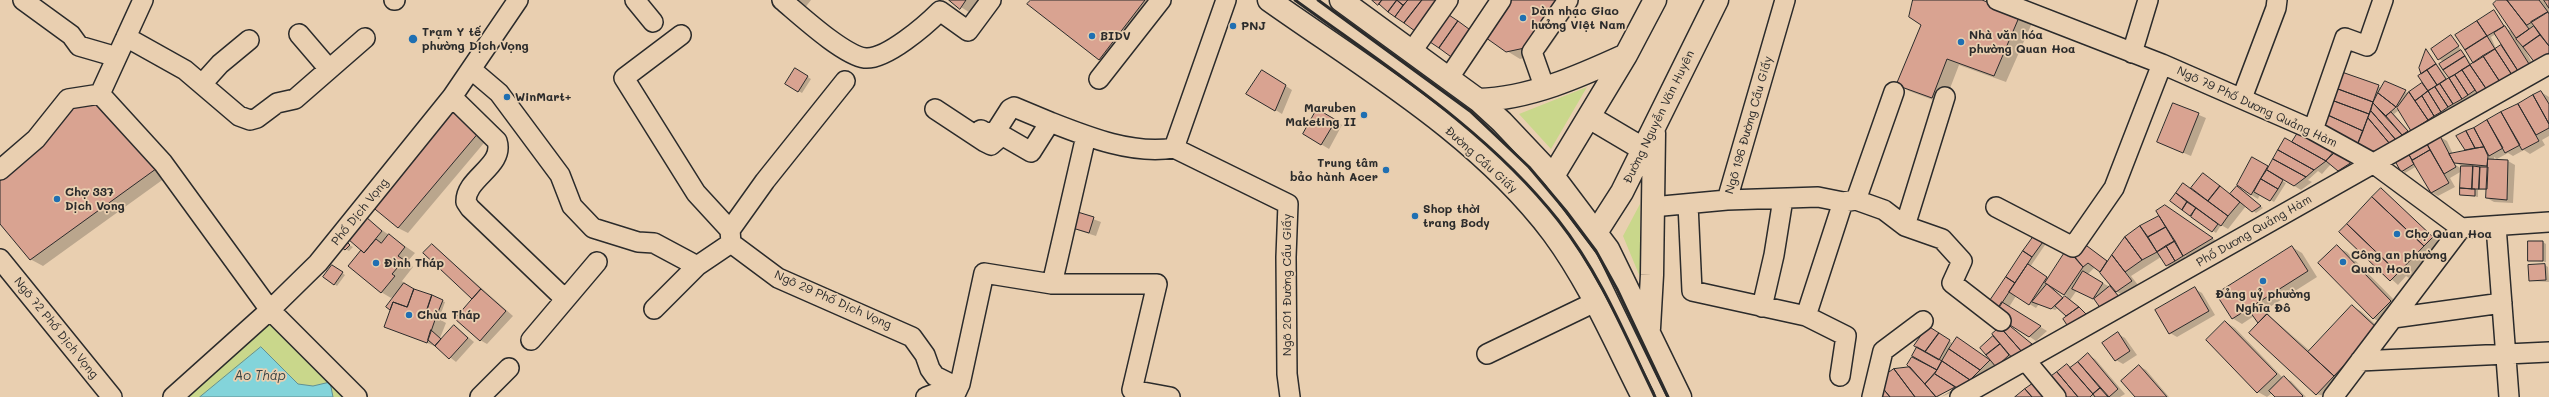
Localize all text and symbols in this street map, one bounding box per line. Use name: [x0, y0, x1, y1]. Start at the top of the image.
place label: Dàn nhạc Giao hưởng Việt Nam: [1531, 4, 1625, 32]
marker: Dàn nhạc Giao hưởng Việt Nam: [1518, 13, 1528, 23]
place label: PNJ: [1241, 19, 1266, 33]
marker: PNJ: [1228, 21, 1238, 31]
place label: Trạm Y tế phường Dịch Vọng: [422, 25, 529, 53]
place label: Nhà văn hóa phường Quan Hoa: [1969, 28, 2075, 56]
place label: BIDV: [1100, 29, 1131, 43]
marker: BIDV: [1087, 31, 1097, 41]
marker: Trạm Y tế phường Dịch Vọng: [407, 33, 419, 45]
marker: Nhà văn hóa phường Quan Hoa: [1956, 37, 1966, 47]
street label: Đường Nguyễn Văn Huyên: [1620, 48, 1698, 186]
street label: Ngõ 196 Đường Cầu Giấy: [1722, 54, 1776, 196]
street label: Ngõ 79 Phố Dương Quảng Hàm: [2175, 63, 2339, 151]
place label: WinMart+: [515, 90, 572, 104]
marker: WinMart+: [502, 92, 512, 102]
place label: Maruben Maketing II: [1285, 101, 1356, 129]
marker: Maruben Maketing II: [1359, 110, 1369, 120]
street label: Đường Cầu Giấy: [1442, 124, 1520, 196]
place label: Trung tâm bảo hành Acer: [1290, 156, 1378, 184]
marker: Trung tâm bảo hành Acer: [1381, 165, 1391, 175]
street label: Phố Dịch Vọng: [328, 175, 392, 249]
place label: Chợ 337 Dịch Vọng: [65, 185, 125, 213]
street label: Phố Dương Quảng Hàm: [2194, 192, 2314, 270]
marker: Chợ 337 Dịch Vọng: [52, 194, 62, 204]
place label: Shop thời trang Body: [1423, 202, 1490, 230]
marker: Shop thời trang Body: [1410, 211, 1420, 221]
street label: Ngõ 201 Đường Cầu Giấy: [1280, 214, 1294, 356]
place label: Chợ Quan Hoa: [2405, 227, 2492, 241]
marker: Chợ Quan Hoa: [2392, 229, 2402, 239]
place label: Công an phường Quan Hoa: [2351, 248, 2447, 276]
place label: Đình Tháp: [384, 256, 444, 270]
marker: Công an phường Quan Hoa: [2338, 257, 2348, 267]
marker: Đình Tháp: [371, 258, 381, 268]
street label: Ngõ 29 Phố Dịch Vọng: [772, 268, 894, 332]
street label: Ngõ 72 Phố Dịch Vọng: [11, 274, 101, 382]
marker: Đảng uỷ phường Nghĩa Đô: [2258, 276, 2268, 286]
place label: Đảng uỷ phường Nghĩa Đô: [2216, 287, 2310, 315]
place label: Chùa Tháp: [417, 308, 480, 322]
marker: Chùa Tháp: [404, 310, 414, 320]
water label: Ao Tháp: [234, 368, 286, 384]

